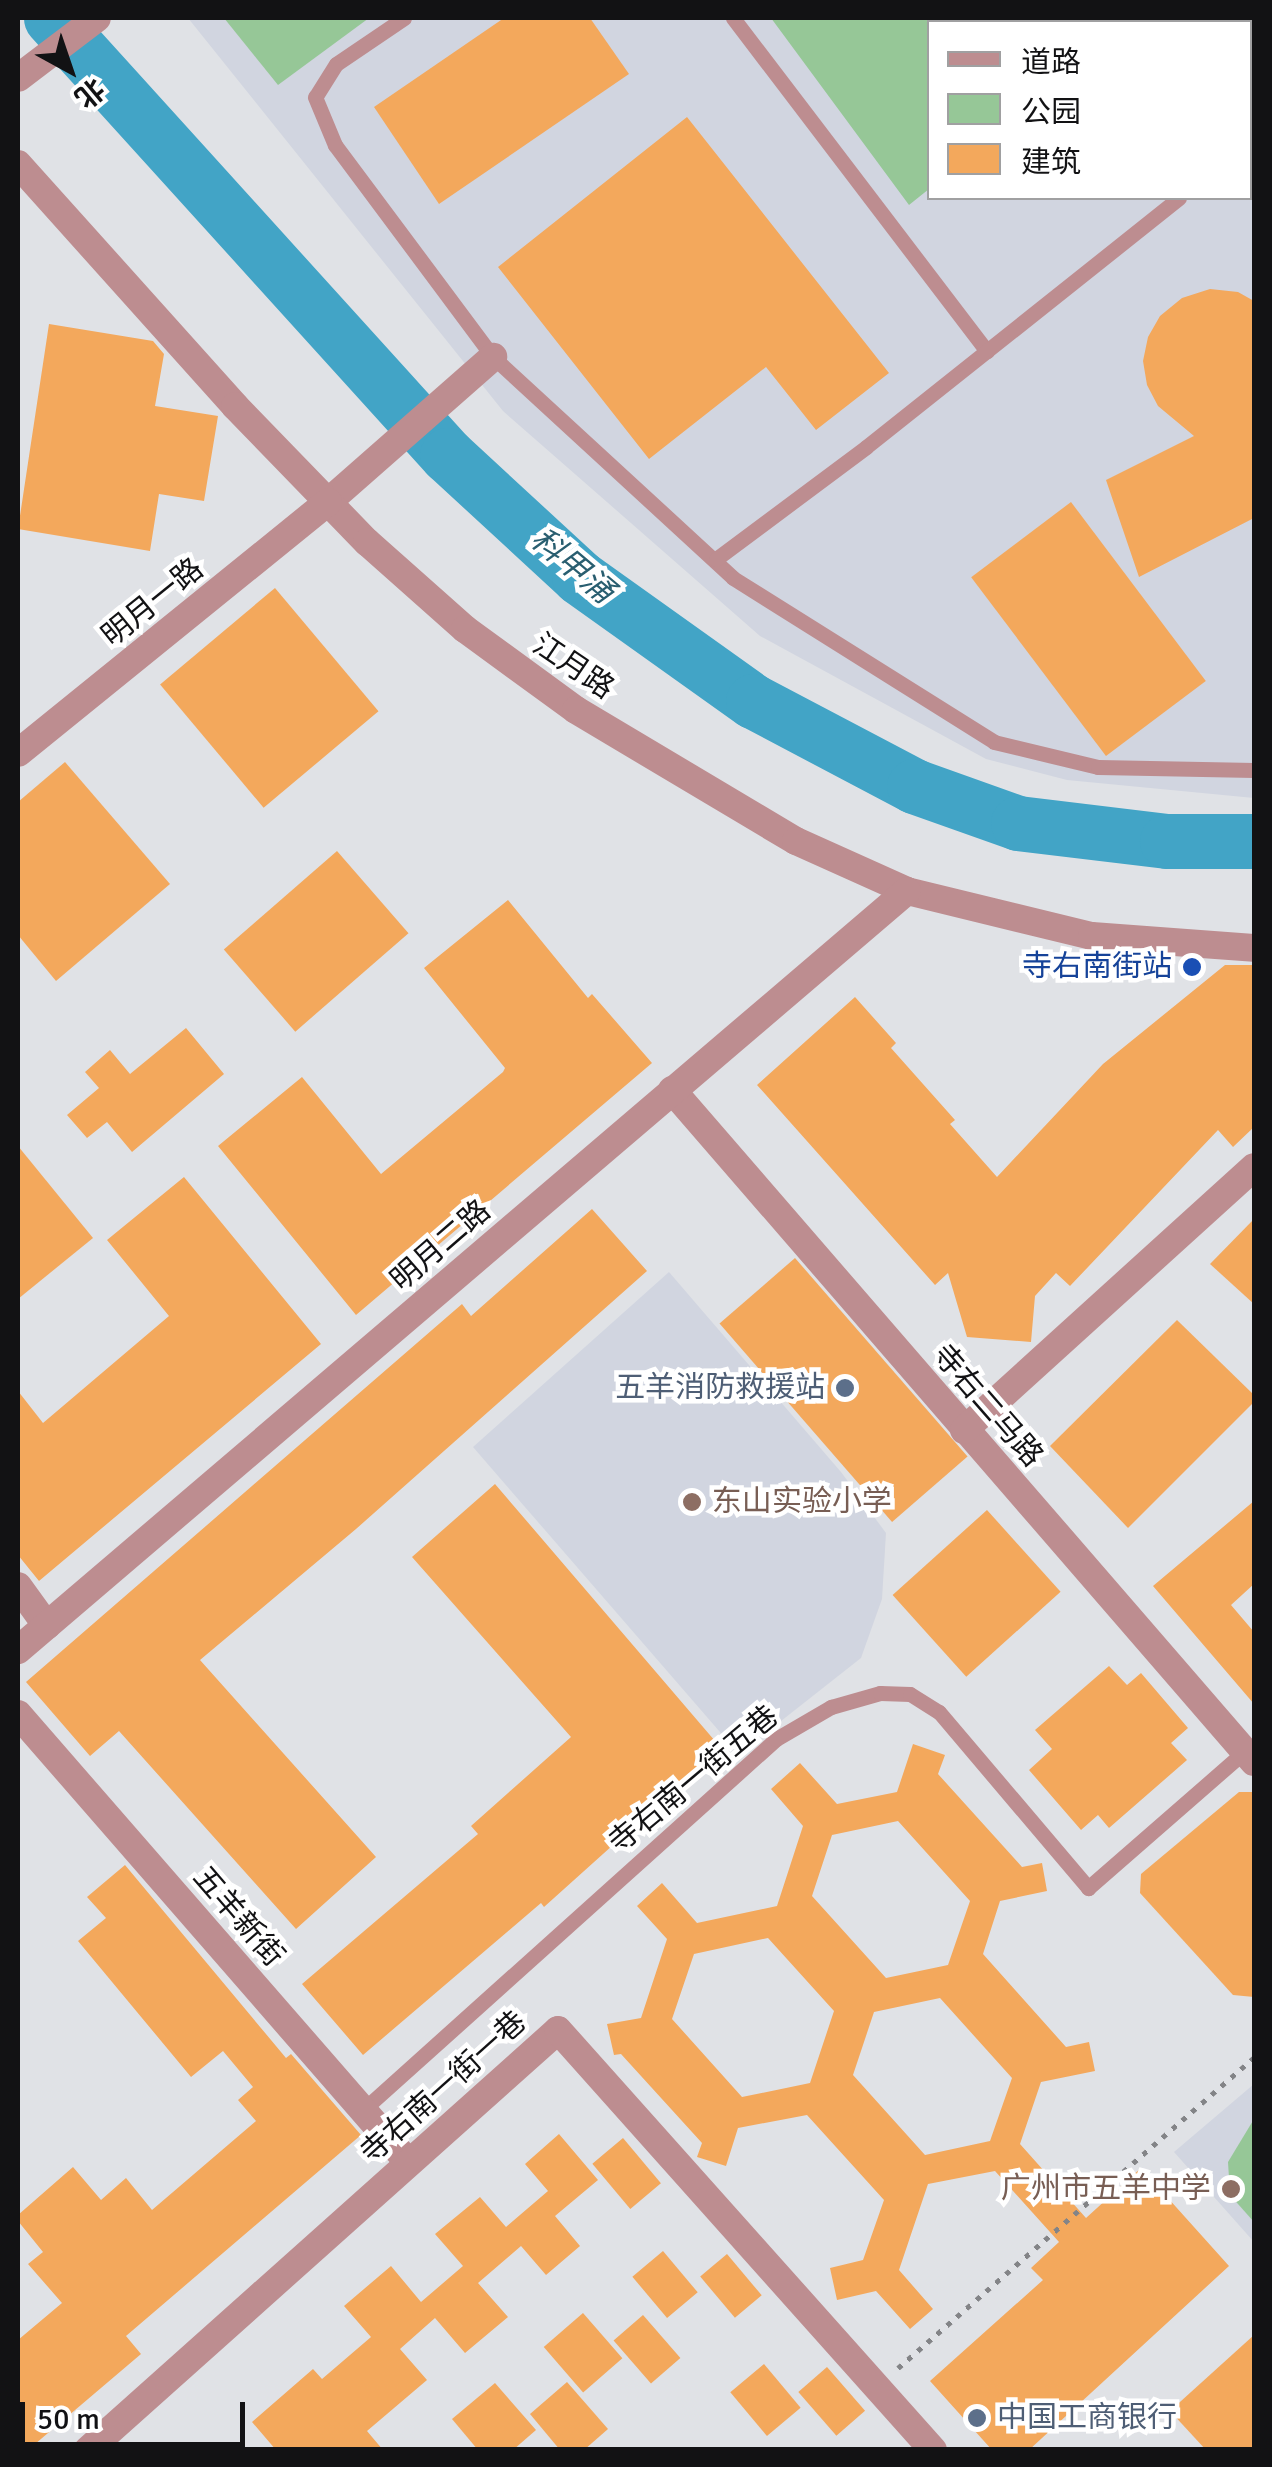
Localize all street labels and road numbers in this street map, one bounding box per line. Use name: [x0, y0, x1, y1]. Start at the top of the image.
street label: 明月一路: [95, 551, 211, 655]
street label: 江月路: [526, 627, 620, 707]
street label: 明月二路: [384, 1193, 498, 1299]
street label: 寺右二马路: [924, 1338, 1050, 1474]
street label: 寺右南一街五巷: [602, 1699, 786, 1861]
street label: 五羊新街: [185, 1860, 291, 1974]
street label: 寺右南一街一巷: [354, 2004, 534, 2172]

